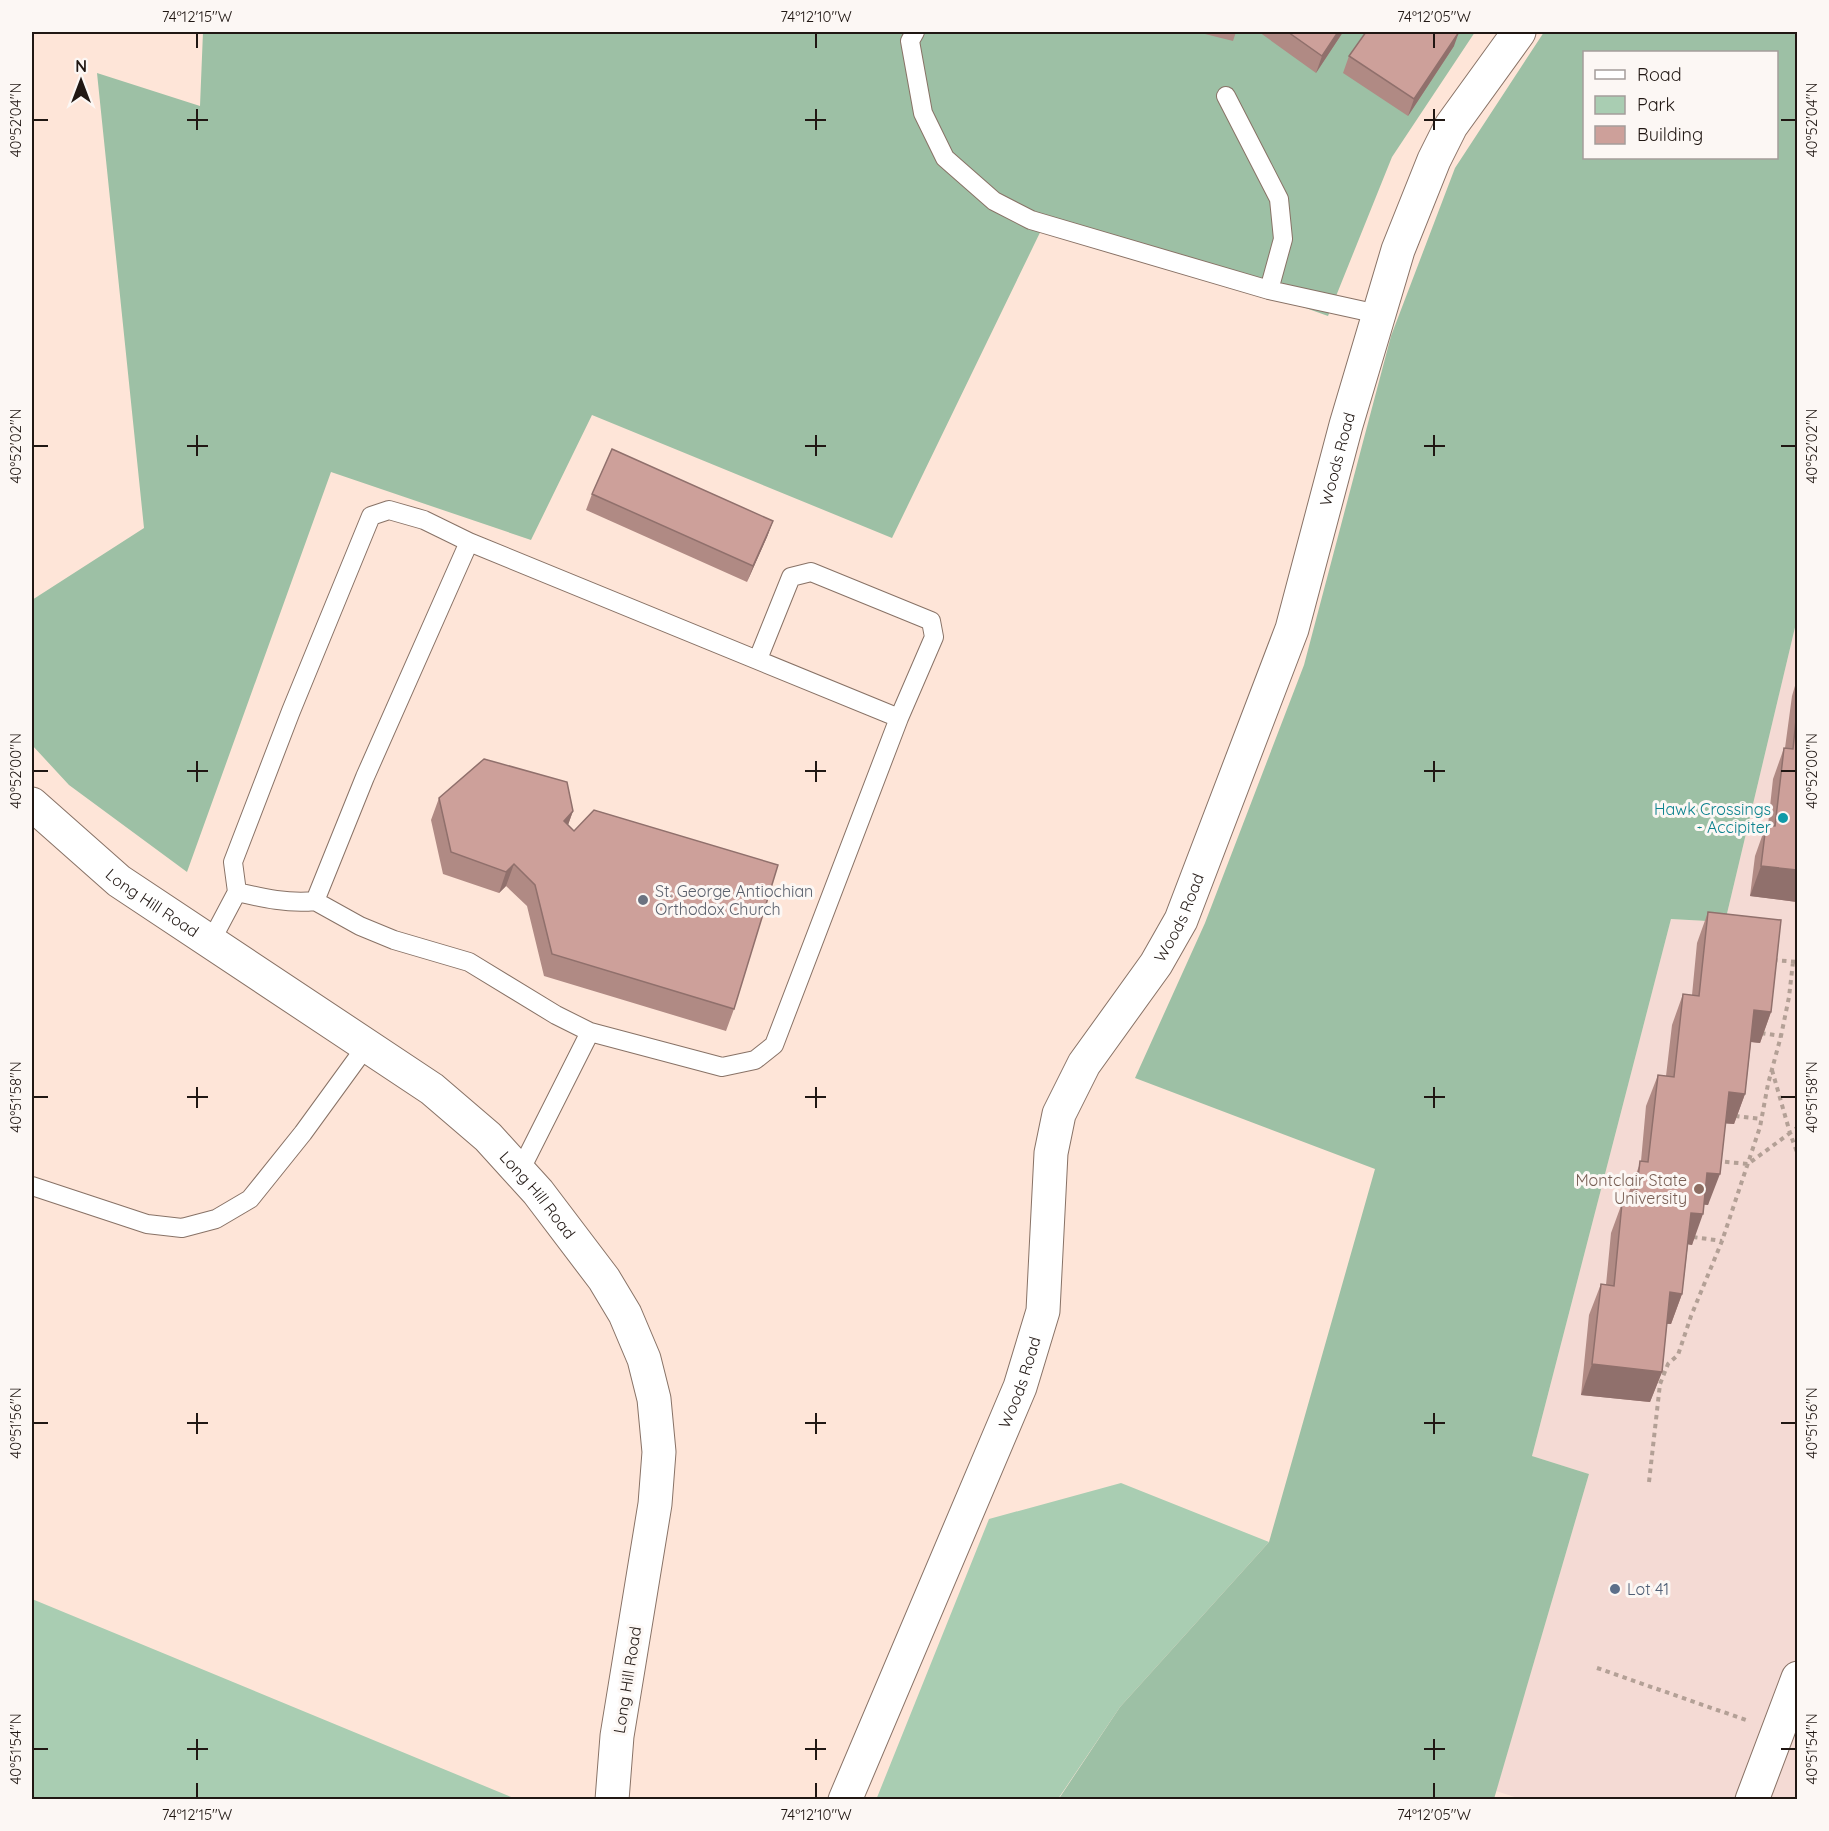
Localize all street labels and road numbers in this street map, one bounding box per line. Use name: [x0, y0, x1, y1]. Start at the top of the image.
street label: Woods Road: [1315, 410, 1359, 508]
street label: Long Hill Road: [102, 864, 203, 941]
street label: Woods Road: [1149, 870, 1208, 965]
street label: Long Hill Road: [495, 1147, 580, 1243]
street label: Woods Road: [994, 1334, 1045, 1431]
street label: Long Hill Road: [609, 1625, 645, 1735]

